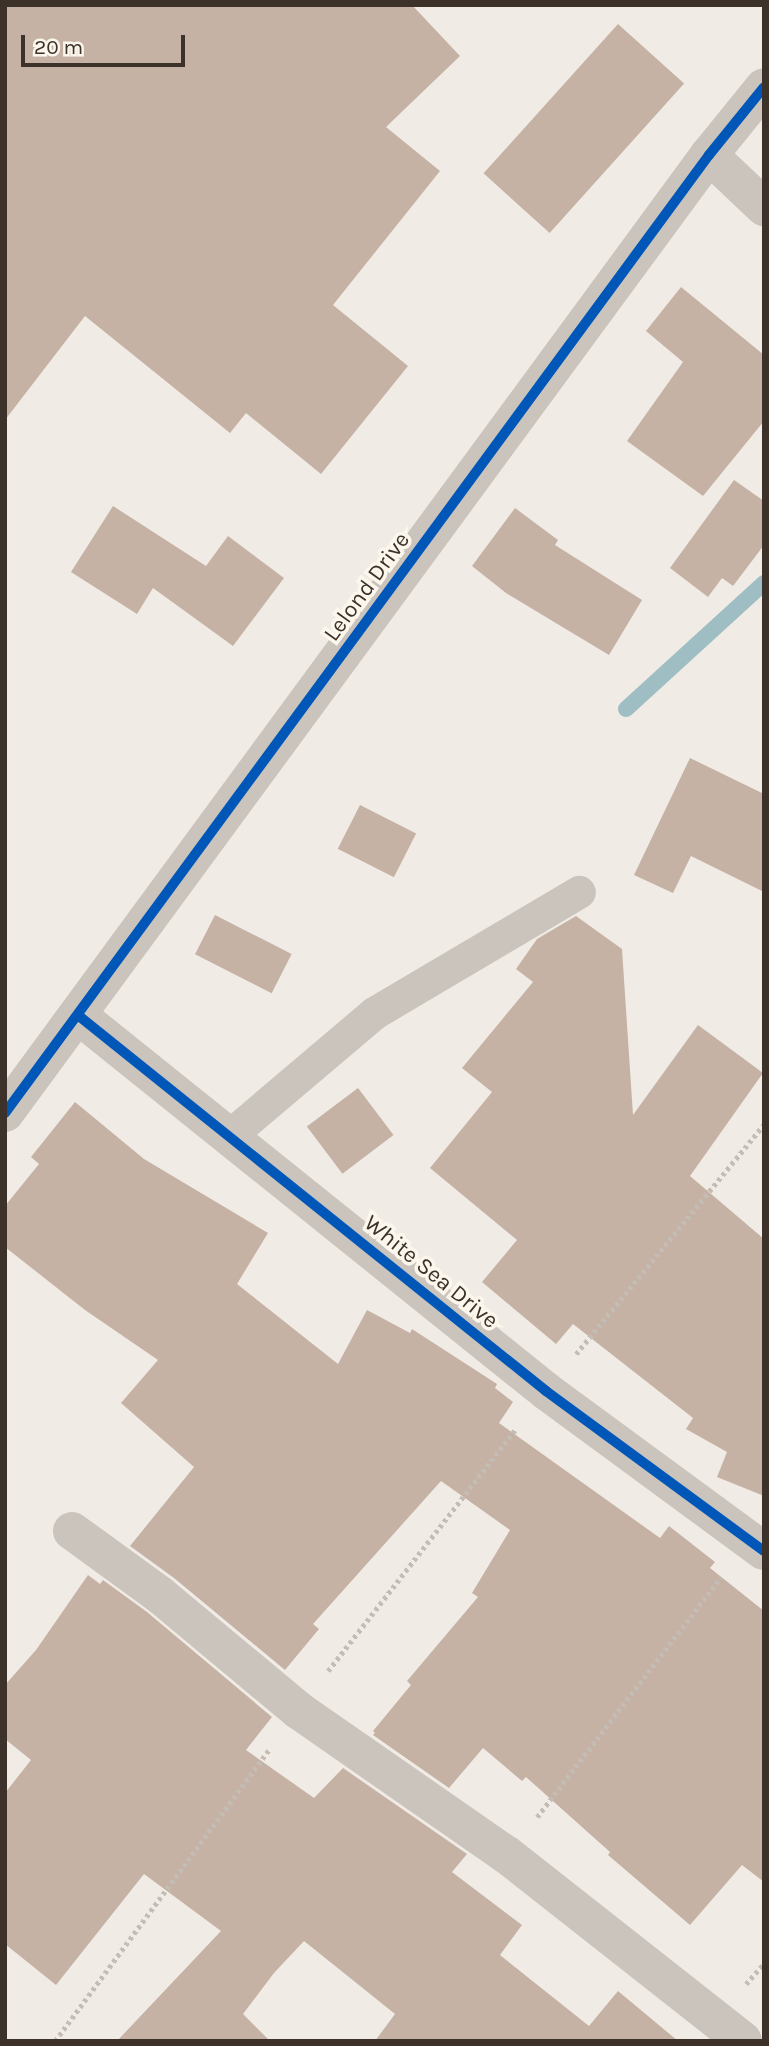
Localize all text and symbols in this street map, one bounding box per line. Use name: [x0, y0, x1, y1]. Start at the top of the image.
scale bar: [24, 21, 189, 65]
text: 20 m: [34, 35, 83, 59]
street label: Lelond Drive: [318, 527, 416, 647]
street label: White Sea Drive: [358, 1209, 504, 1335]

